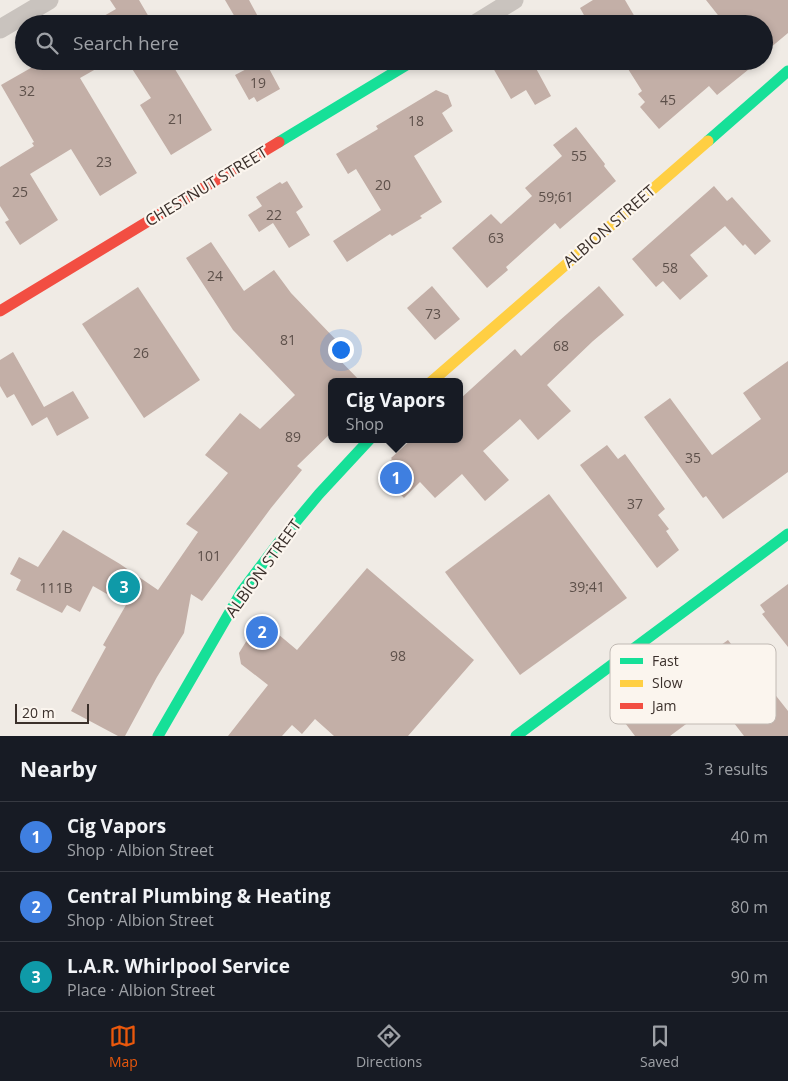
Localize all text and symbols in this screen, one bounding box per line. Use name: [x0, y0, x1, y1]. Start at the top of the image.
search box: [15, 15, 773, 70]
icon: search: [33, 29, 61, 57]
text: Search here: [73, 30, 179, 56]
house number: 19: [250, 73, 266, 92]
house number: 32: [19, 81, 35, 100]
house number: 45: [660, 90, 676, 109]
house number: 21: [168, 109, 184, 128]
house number: 18: [408, 111, 424, 130]
street label: CHESTNUT STREET: [141, 141, 271, 231]
house number: 55: [571, 146, 587, 165]
house number: 23: [96, 152, 112, 171]
house number: 20: [375, 175, 391, 194]
street label: ALBION STREET: [558, 180, 660, 272]
house number: 25: [12, 182, 28, 201]
house number: 59;61: [538, 187, 574, 206]
house number: 22: [266, 205, 282, 224]
house number: 63: [488, 228, 504, 247]
house number: 58: [662, 258, 678, 277]
house number: 24: [207, 266, 223, 285]
house number: 73: [425, 304, 441, 323]
house number: 81: [280, 330, 296, 349]
house number: 68: [553, 336, 569, 355]
your location: [328, 337, 354, 363]
house number: 26: [133, 343, 149, 362]
popup: [328, 378, 463, 443]
text: Cig Vapors: [346, 387, 445, 413]
text: Shop: [346, 413, 384, 435]
house number: 89: [285, 427, 301, 446]
house number: 35: [685, 448, 701, 467]
pin: 1: [380, 459, 412, 497]
house number: 37: [627, 494, 643, 513]
street label: ALBION STREET: [220, 514, 306, 621]
house number: 101: [197, 546, 221, 565]
pin: 3: [108, 568, 140, 606]
house number: 39;41: [569, 577, 605, 596]
house number: 111B: [39, 578, 73, 597]
pin: 2: [246, 613, 278, 651]
legend: [610, 644, 776, 724]
house number: 98: [390, 646, 406, 665]
text: Fast: [652, 651, 679, 670]
text: Slow: [652, 673, 683, 692]
text: Jam: [650, 696, 677, 715]
scale bar: [15, 701, 89, 724]
text: 20 m: [22, 703, 55, 722]
text: Nearby: [20, 755, 97, 783]
text: 3 results: [704, 758, 768, 780]
text: Cig Vapors: [67, 813, 166, 839]
text: 1: [31, 826, 41, 848]
text: 40 m: [731, 826, 768, 848]
text: Shop · Albion Street: [67, 839, 214, 861]
text: Central Plumbing & Heating: [67, 883, 330, 909]
text: 2: [31, 896, 41, 918]
text: 80 m: [731, 896, 768, 918]
text: Shop · Albion Street: [67, 909, 214, 931]
text: L.A.R. Whirlpool Service: [67, 953, 290, 979]
text: 3: [31, 966, 41, 988]
text: 90 m: [731, 966, 768, 988]
text: Place · Albion Street: [67, 979, 215, 1001]
tab: Map: [109, 1022, 138, 1071]
tab: Directions: [356, 1022, 422, 1071]
tab: Saved: [640, 1022, 679, 1071]

